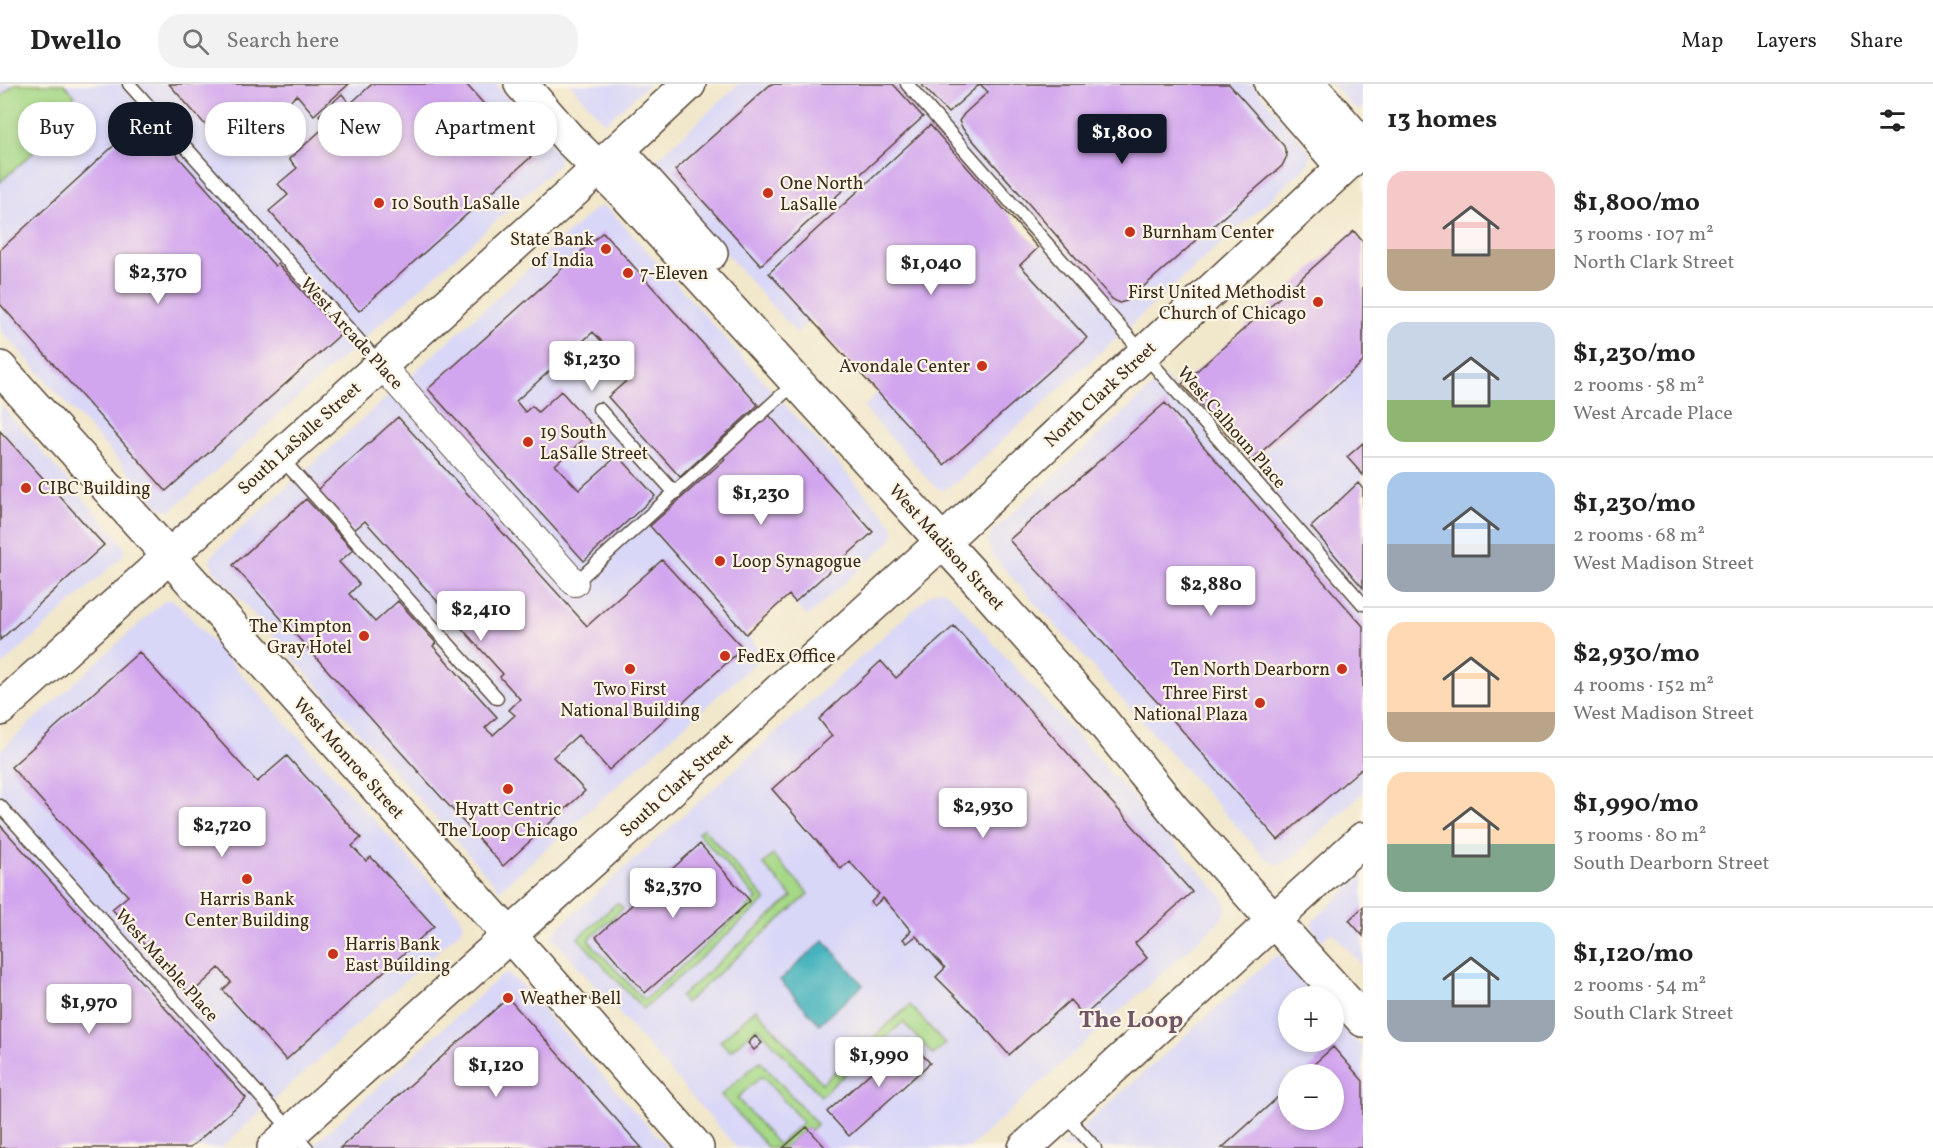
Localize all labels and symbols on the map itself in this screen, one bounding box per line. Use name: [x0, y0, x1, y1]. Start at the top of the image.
pin: $1,800: [1073, 114, 1171, 165]
place label: One North LaSalle: [780, 172, 864, 218]
marker: One North LaSalle: [761, 186, 775, 200]
place label: 10 South LaSalle: [391, 192, 520, 217]
marker: 10 South LaSalle: [372, 196, 386, 210]
place label: Burnham Center: [1142, 221, 1275, 246]
marker: Burnham Center: [1123, 225, 1137, 239]
place label: State Bank of India: [510, 228, 594, 274]
marker: State Bank of India: [599, 242, 613, 256]
pin: $1,040: [882, 245, 980, 296]
pin: $2,370: [109, 254, 207, 305]
place label: 7-Eleven: [640, 262, 708, 287]
marker: 7-Eleven: [621, 266, 635, 280]
street label: West Arcade Place: [294, 272, 408, 396]
place label: First United Methodist Church of Chicago: [1128, 281, 1306, 327]
marker: First United Methodist Church of Chicago: [1311, 295, 1325, 309]
street label: North Clark Street: [1039, 336, 1163, 454]
pin: $1,230: [543, 341, 641, 392]
place label: Avondale Center: [839, 355, 970, 380]
marker: Avondale Center: [975, 359, 989, 373]
street label: West Calhoun Place: [1171, 361, 1291, 495]
street label: South LaSalle Street: [233, 377, 367, 501]
place label: 19 South LaSalle Street: [540, 421, 648, 467]
marker: 19 South LaSalle Street: [521, 435, 535, 449]
pin: $1,230: [712, 475, 810, 526]
place label: CIBC Building: [38, 477, 150, 502]
street label: West Madison Street: [882, 479, 1010, 617]
marker: CIBC Building: [19, 481, 33, 495]
place label: Loop Synagogue: [732, 550, 861, 575]
marker: Loop Synagogue: [713, 554, 727, 568]
pin: $2,880: [1162, 566, 1260, 617]
pin: $2,410: [432, 591, 530, 642]
place label: The Kimpton Gray Hotel: [249, 615, 352, 661]
marker: The Kimpton Gray Hotel: [357, 629, 371, 643]
place label: FedEx Office: [737, 645, 836, 670]
marker: FedEx Office: [718, 649, 732, 663]
place label: Ten North Dearborn: [1171, 658, 1330, 683]
marker: Two First National Building: [623, 662, 637, 676]
marker: Ten North Dearborn: [1335, 662, 1349, 676]
place label: Two First National Building: [560, 678, 700, 724]
place label: Three First National Plaza: [1133, 682, 1248, 728]
street label: West Monroe Street: [286, 693, 409, 825]
marker: Three First National Plaza: [1253, 696, 1267, 710]
street label: South Clark Street: [615, 728, 739, 844]
marker: Hyatt Centric The Loop Chicago: [501, 782, 515, 796]
pin: $2,930: [934, 788, 1032, 839]
place label: Hyatt Centric The Loop Chicago: [438, 798, 578, 844]
pin: $2,720: [173, 807, 271, 858]
pin: $2,370: [624, 868, 722, 919]
marker: Harris Bank Center Building: [240, 872, 254, 886]
place label: Harris Bank Center Building: [185, 888, 309, 934]
street label: West Marble Place: [108, 904, 224, 1028]
place label: Harris Bank East Building: [345, 933, 450, 979]
marker: Harris Bank East Building: [326, 947, 340, 961]
pin: $1,970: [40, 984, 138, 1035]
place label: Weather Bell: [520, 987, 621, 1012]
marker: Weather Bell: [501, 991, 515, 1005]
district label: The Loop: [1079, 1004, 1183, 1038]
pin: $1,990: [830, 1037, 928, 1088]
pin: $1,120: [447, 1047, 545, 1098]

